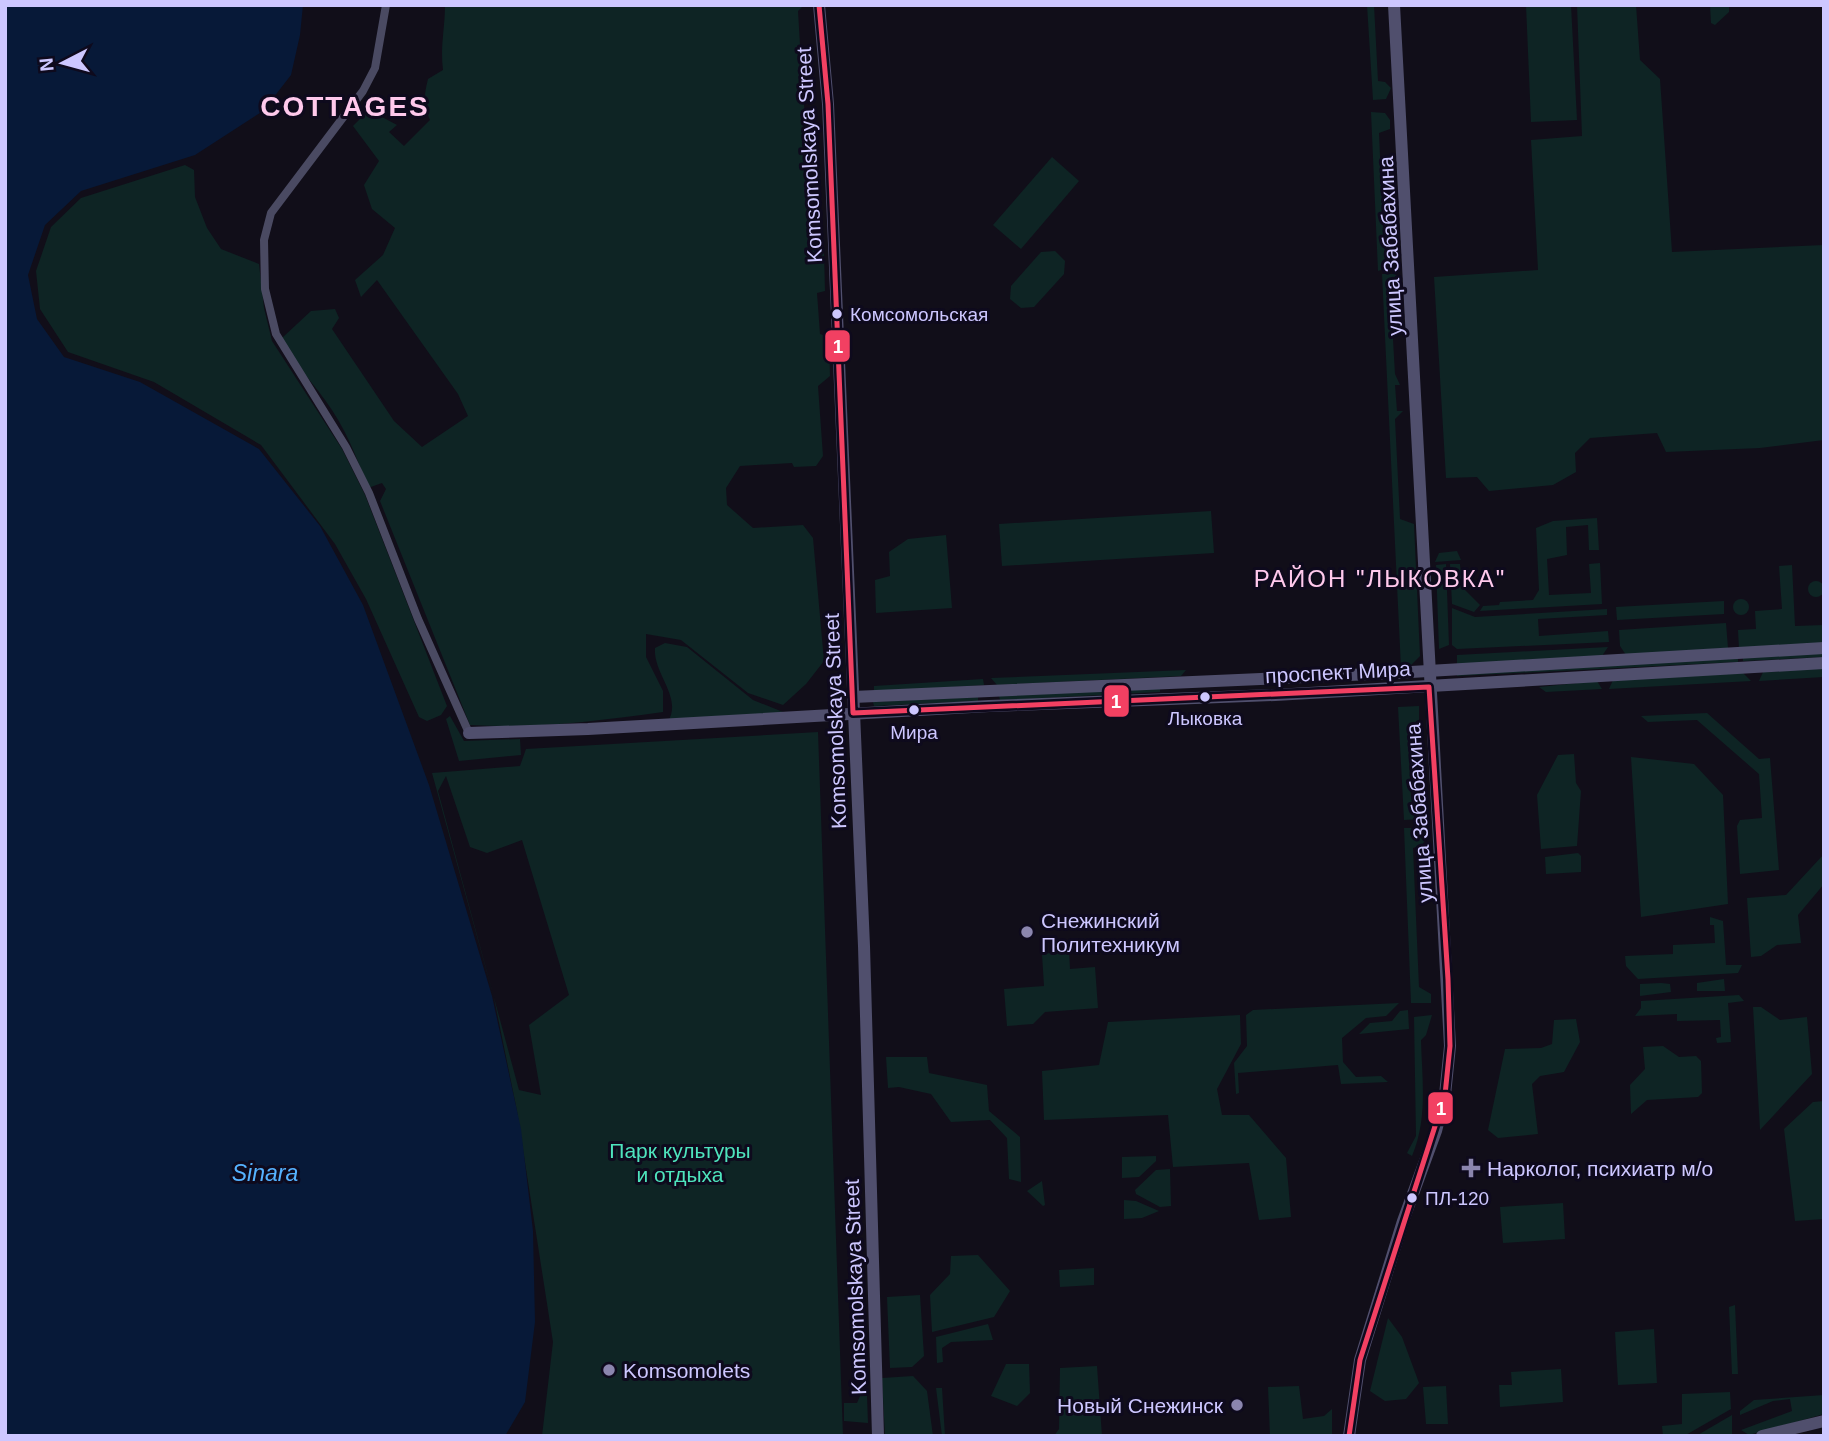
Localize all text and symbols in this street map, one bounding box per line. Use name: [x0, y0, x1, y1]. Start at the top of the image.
north arrow: [28, 28, 98, 98]
street label: Komsomolskaya Street: [792, 46, 826, 263]
text: N: [35, 57, 58, 73]
district label: COTTAGES: [260, 91, 430, 122]
street label: улица Забабахина: [1374, 155, 1406, 336]
place label: Комсомольская: [850, 304, 988, 325]
marker: Комсомольская: [830, 307, 844, 321]
line badge: 1: [824, 329, 851, 363]
text: 1: [833, 336, 844, 357]
district label: РАЙОН "ЛЫКОВКА": [1254, 565, 1506, 592]
street label: Komsomolskaya Street: [820, 613, 850, 829]
street label: проспект Мира: [1265, 657, 1412, 687]
line badge: 1: [1103, 684, 1130, 718]
marker: Лыковка: [1198, 690, 1212, 704]
text: 1: [1111, 691, 1122, 712]
marker: Мира: [907, 703, 921, 717]
place label: Лыковка: [1168, 708, 1243, 729]
place label: Мира: [890, 722, 938, 743]
street label: улица Забабахина: [1401, 722, 1437, 904]
place label: Снежинский Политехникум: [1041, 909, 1180, 956]
marker: Снежинский Политехникум: [1019, 924, 1035, 940]
line badge: 1: [1427, 1091, 1454, 1125]
text: 1: [1436, 1098, 1447, 1119]
park label: Парк культуры и отдыха: [609, 1139, 751, 1186]
place label: Нарколог, психиатр м/о: [1487, 1157, 1713, 1180]
marker: Нарколог, психиатр м/о: [1461, 1158, 1481, 1178]
water label: Sinara: [232, 1160, 298, 1186]
street label: Komsomolskaya Street: [840, 1179, 870, 1395]
place label: ПЛ-120: [1425, 1188, 1489, 1209]
marker: ПЛ-120: [1405, 1191, 1419, 1205]
place label: Komsomolets: [623, 1359, 750, 1382]
marker: Komsomolets: [601, 1362, 617, 1378]
place label: Новый Снежинск: [1057, 1394, 1224, 1417]
marker: Новый Снежинск: [1229, 1397, 1245, 1413]

